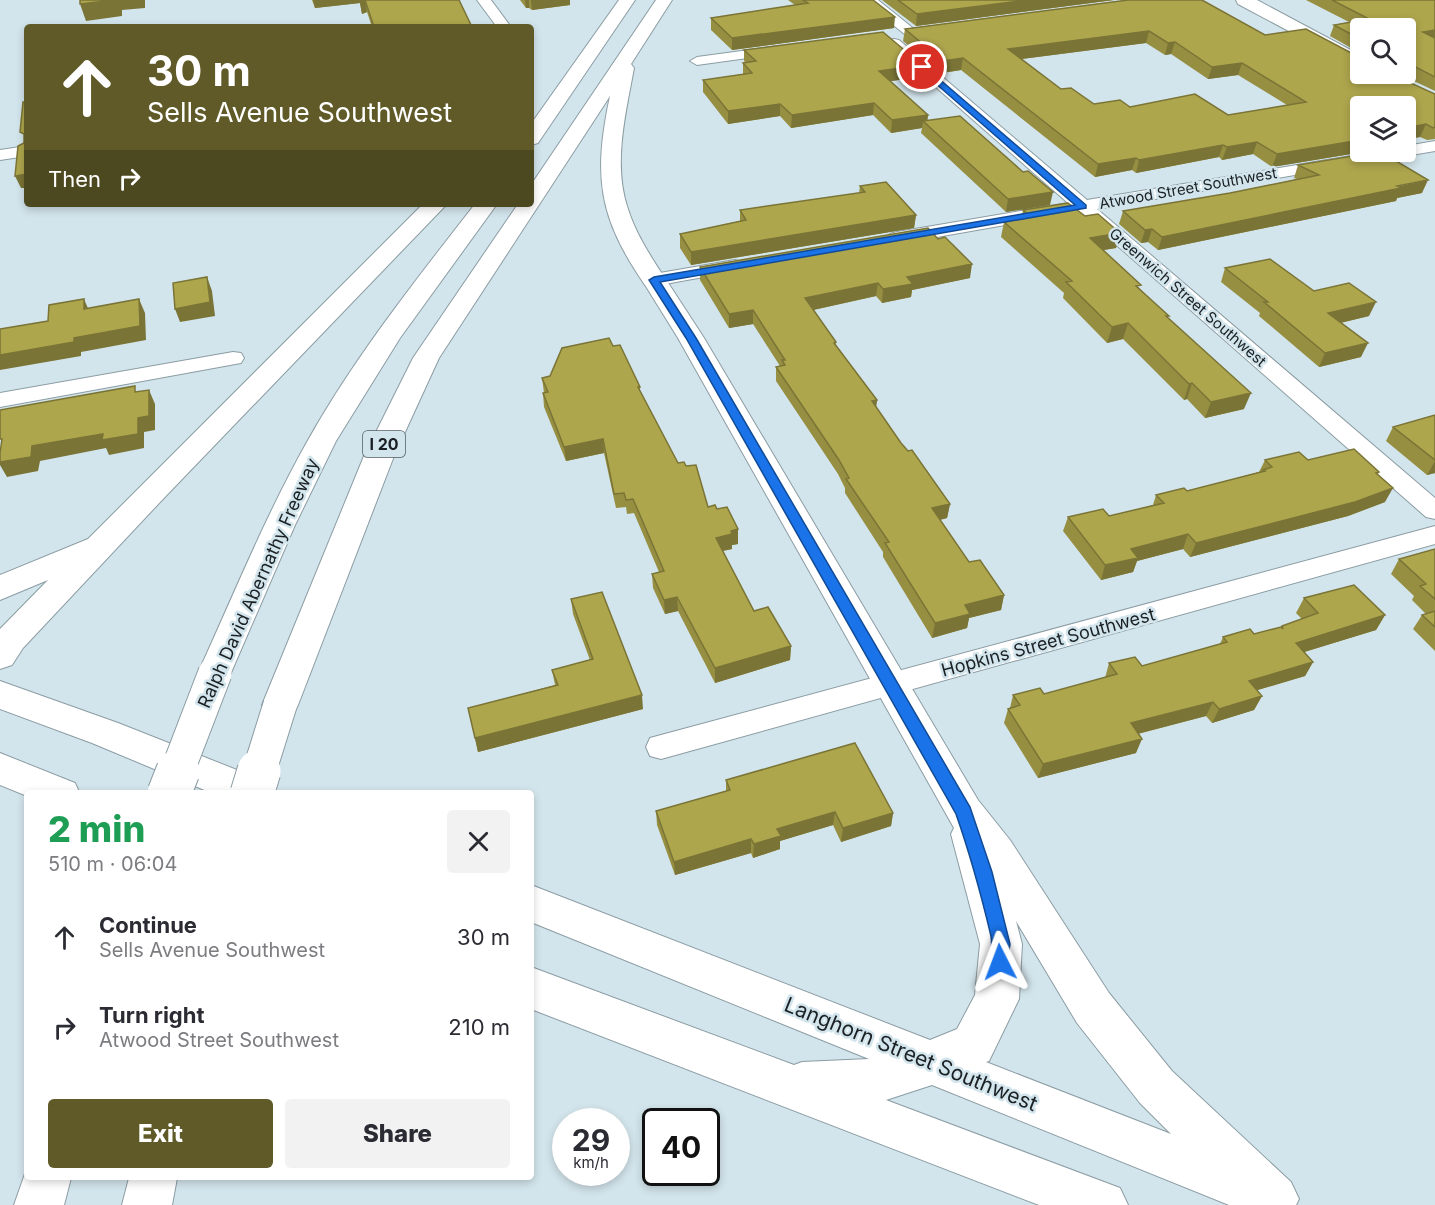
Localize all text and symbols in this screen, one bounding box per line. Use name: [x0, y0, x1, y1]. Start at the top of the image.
map controls: [1350, 18, 1416, 162]
button: search: [1350, 18, 1416, 84]
pin: [896, 41, 947, 92]
text: 30 m: [147, 45, 251, 96]
icon: ahead: [48, 48, 126, 126]
icon: arrive: [905, 50, 938, 83]
text: Sells Avenue Southwest: [147, 96, 452, 129]
button: layers: [1350, 96, 1416, 162]
icon: right: [113, 162, 146, 195]
street label: Atwood Street Southwest: [1098, 163, 1278, 213]
text: Then: [48, 166, 101, 192]
street label: Greenwich Street Southwest: [1106, 224, 1270, 370]
road number: I 20: [363, 431, 405, 457]
street label: Ralph David Abernathy Freeway: [193, 455, 323, 711]
street label: Hopkins Street Southwest: [939, 603, 1157, 681]
text: 2 min: [48, 807, 145, 851]
button: close: [447, 810, 510, 873]
text: 510 m · 06:04: [48, 852, 177, 876]
text: Continue: [99, 912, 197, 938]
icon: ahead: [48, 921, 81, 954]
text: 30 m: [457, 924, 510, 950]
position arrow: [968, 930, 1032, 994]
text: Sells Avenue Southwest: [99, 938, 325, 962]
street label: Langhorn Street Southwest: [781, 992, 1041, 1116]
text: Turn right: [99, 1002, 205, 1028]
icon: right: [48, 1011, 81, 1044]
text: 210 m: [448, 1014, 510, 1040]
text: Atwood Street Southwest: [99, 1028, 339, 1052]
button: Exit: [48, 1099, 273, 1168]
button: Share: [285, 1099, 510, 1168]
speed limit sign: 40: [642, 1108, 720, 1186]
text: 29: [572, 1122, 610, 1158]
text: km/h: [573, 1153, 609, 1172]

